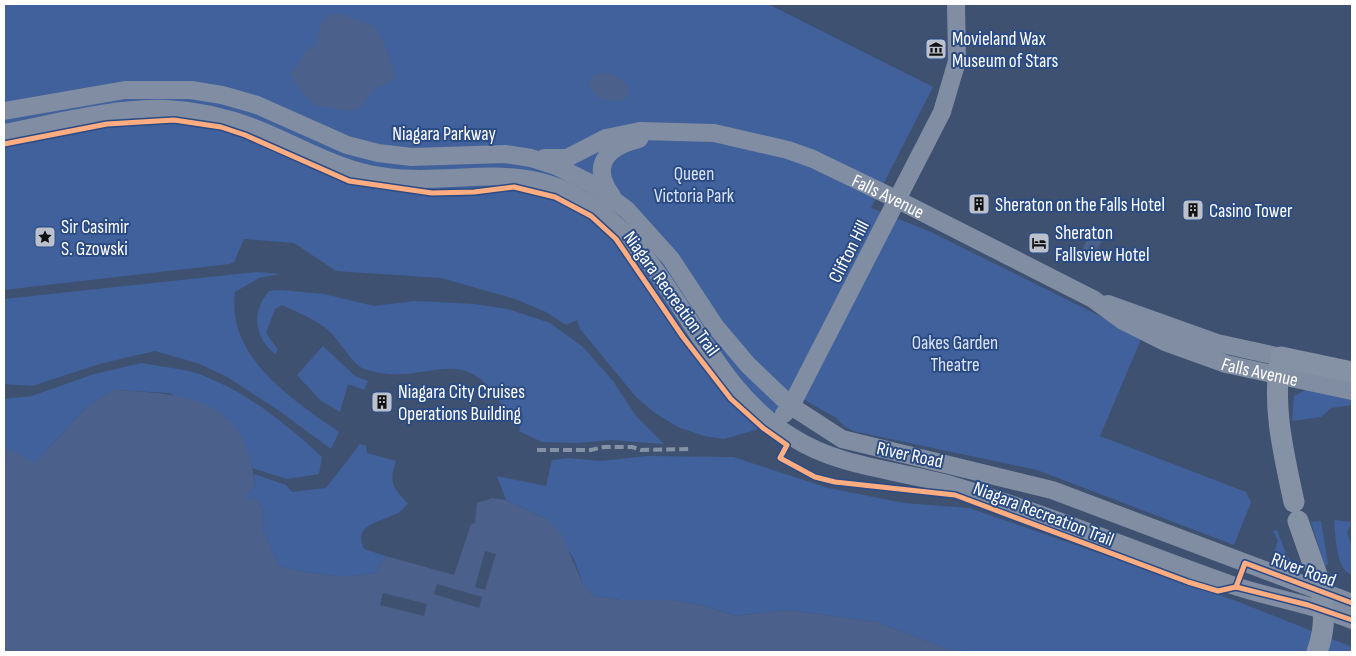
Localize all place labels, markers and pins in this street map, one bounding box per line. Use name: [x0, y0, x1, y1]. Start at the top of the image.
place label: Movieland Wax Museum of Stars: [952, 28, 1059, 73]
museum icon: Movieland Wax Museum of Stars: [924, 37, 948, 61]
building icon: Sheraton on the Falls Hotel: [967, 192, 991, 216]
place label: Sheraton on the Falls Hotel: [995, 194, 1165, 217]
building icon: Casino Tower: [1181, 198, 1205, 222]
place label: Casino Tower: [1209, 200, 1293, 223]
place label: Sir Casimir S. Gzowski: [61, 216, 129, 261]
place label: Sheraton Fallsview Hotel: [1055, 222, 1150, 267]
place icon: Sir Casimir S. Gzowski: [33, 225, 57, 249]
hotel icon: Sheraton Fallsview Hotel: [1027, 231, 1051, 255]
place label: Niagara City Cruises Operations Building: [398, 381, 525, 426]
building icon: Niagara City Cruises Operations Building: [370, 390, 394, 414]

